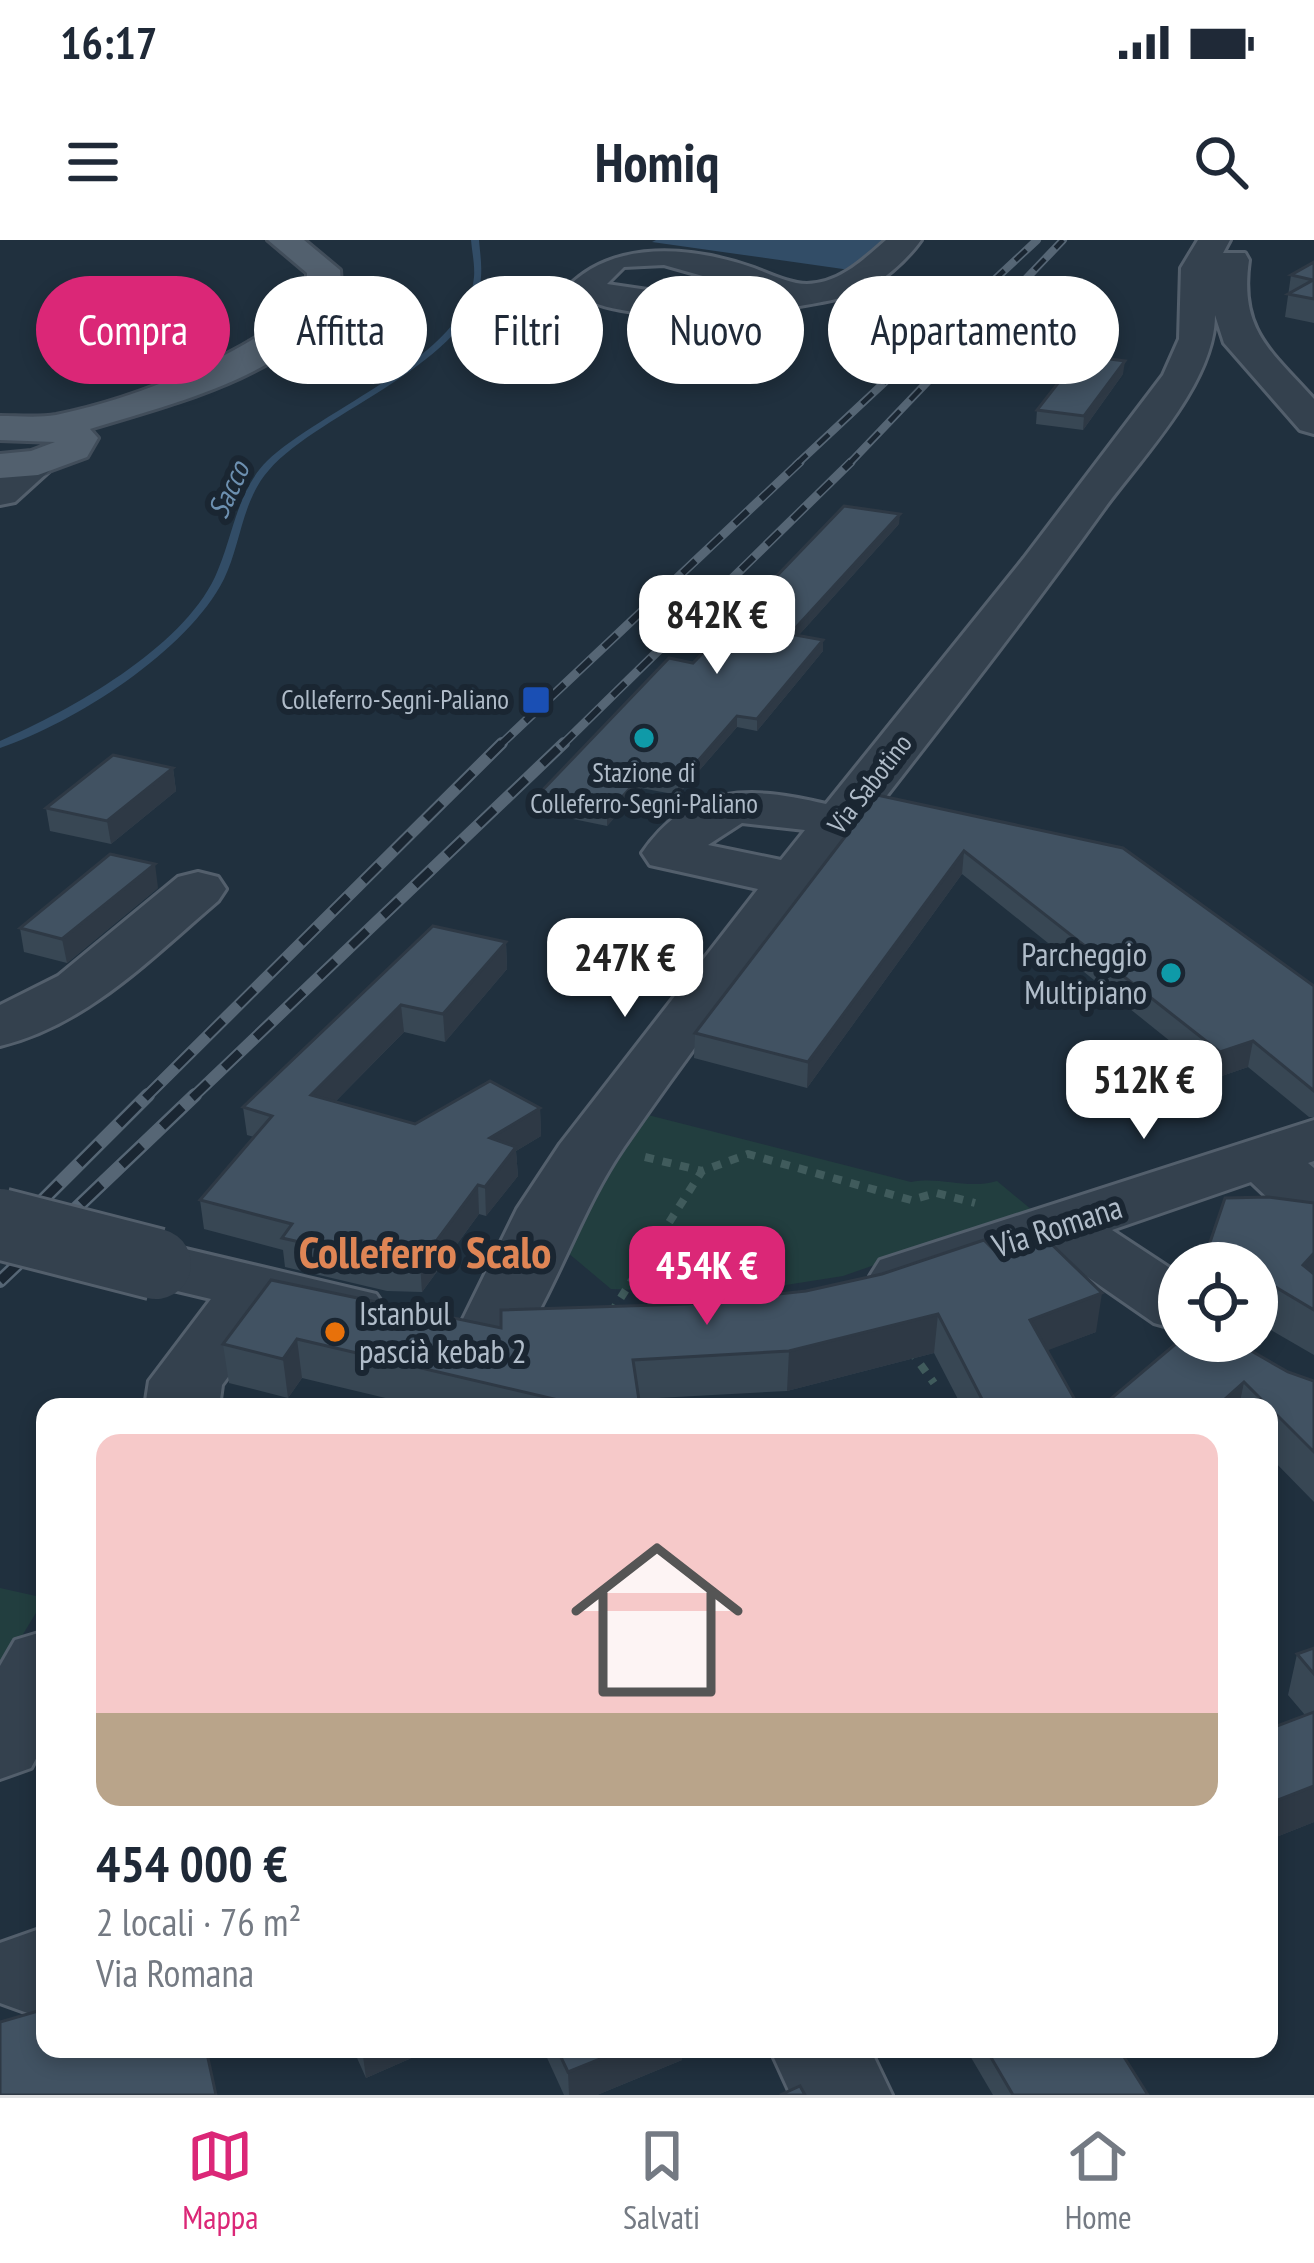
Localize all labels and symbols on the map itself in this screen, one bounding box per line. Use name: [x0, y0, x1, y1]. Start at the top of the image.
water label: Sacco: [198, 453, 258, 524]
pin: 842K €: [619, 575, 815, 677]
place label: Colleferro-Segni-Paliano: [281, 682, 509, 716]
marker: Colleferro-Segni-Paliano: [520, 684, 552, 716]
marker: Stazione di Colleferro-Segni-Paliano: [631, 725, 657, 751]
street label: Via Sabotino: [819, 727, 919, 841]
place label: Stazione di Colleferro-Segni-Paliano: [530, 755, 758, 820]
pin: 247K €: [527, 918, 723, 1020]
place label: Parcheggio Multipiano: [1021, 932, 1147, 1013]
marker: Parcheggio Multipiano: [1158, 960, 1184, 986]
pin: 512K €: [1046, 1040, 1242, 1142]
street label: Via Romana: [986, 1184, 1127, 1267]
district label: Colleferro Scalo: [299, 1222, 551, 1280]
pin: 454K €: [609, 1226, 805, 1328]
place label: Istanbul pascià kebab 2: [359, 1291, 527, 1372]
marker: Istanbul pascià kebab 2: [322, 1319, 348, 1345]

